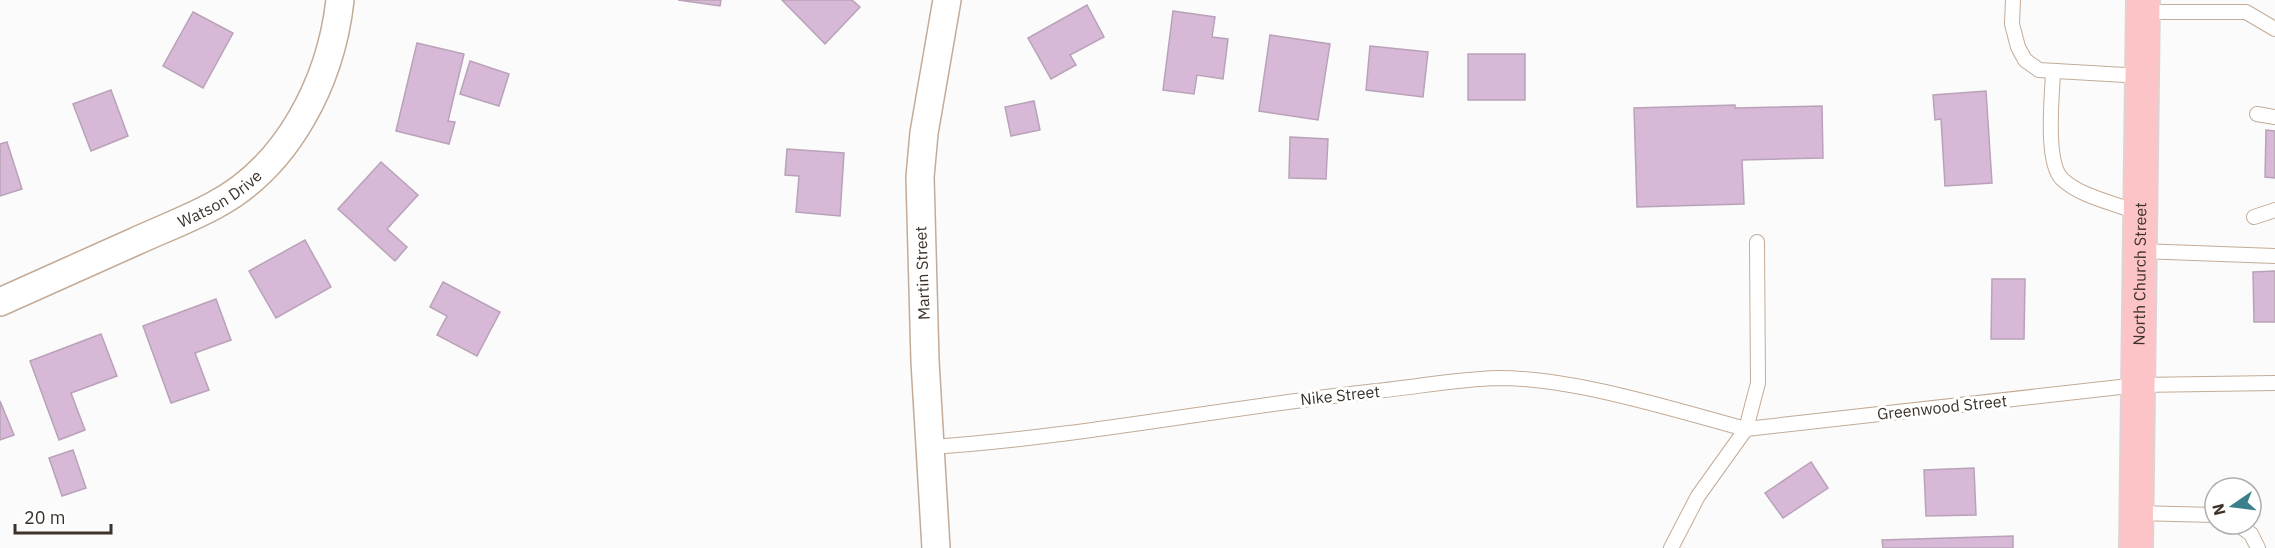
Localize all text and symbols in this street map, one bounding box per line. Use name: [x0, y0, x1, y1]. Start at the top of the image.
street label: Watson Drive: [174, 165, 266, 232]
street label: North Church Street: [2129, 202, 2150, 346]
street label: Martin Street: [910, 226, 934, 320]
street label: Nike Street: [1299, 381, 1381, 409]
street label: Greenwood Street: [1876, 390, 2008, 424]
north arrow: [2203, 476, 2263, 536]
scale bar: [15, 497, 111, 535]
text: N: [2207, 502, 2230, 518]
text: 20 m: [24, 506, 66, 529]

